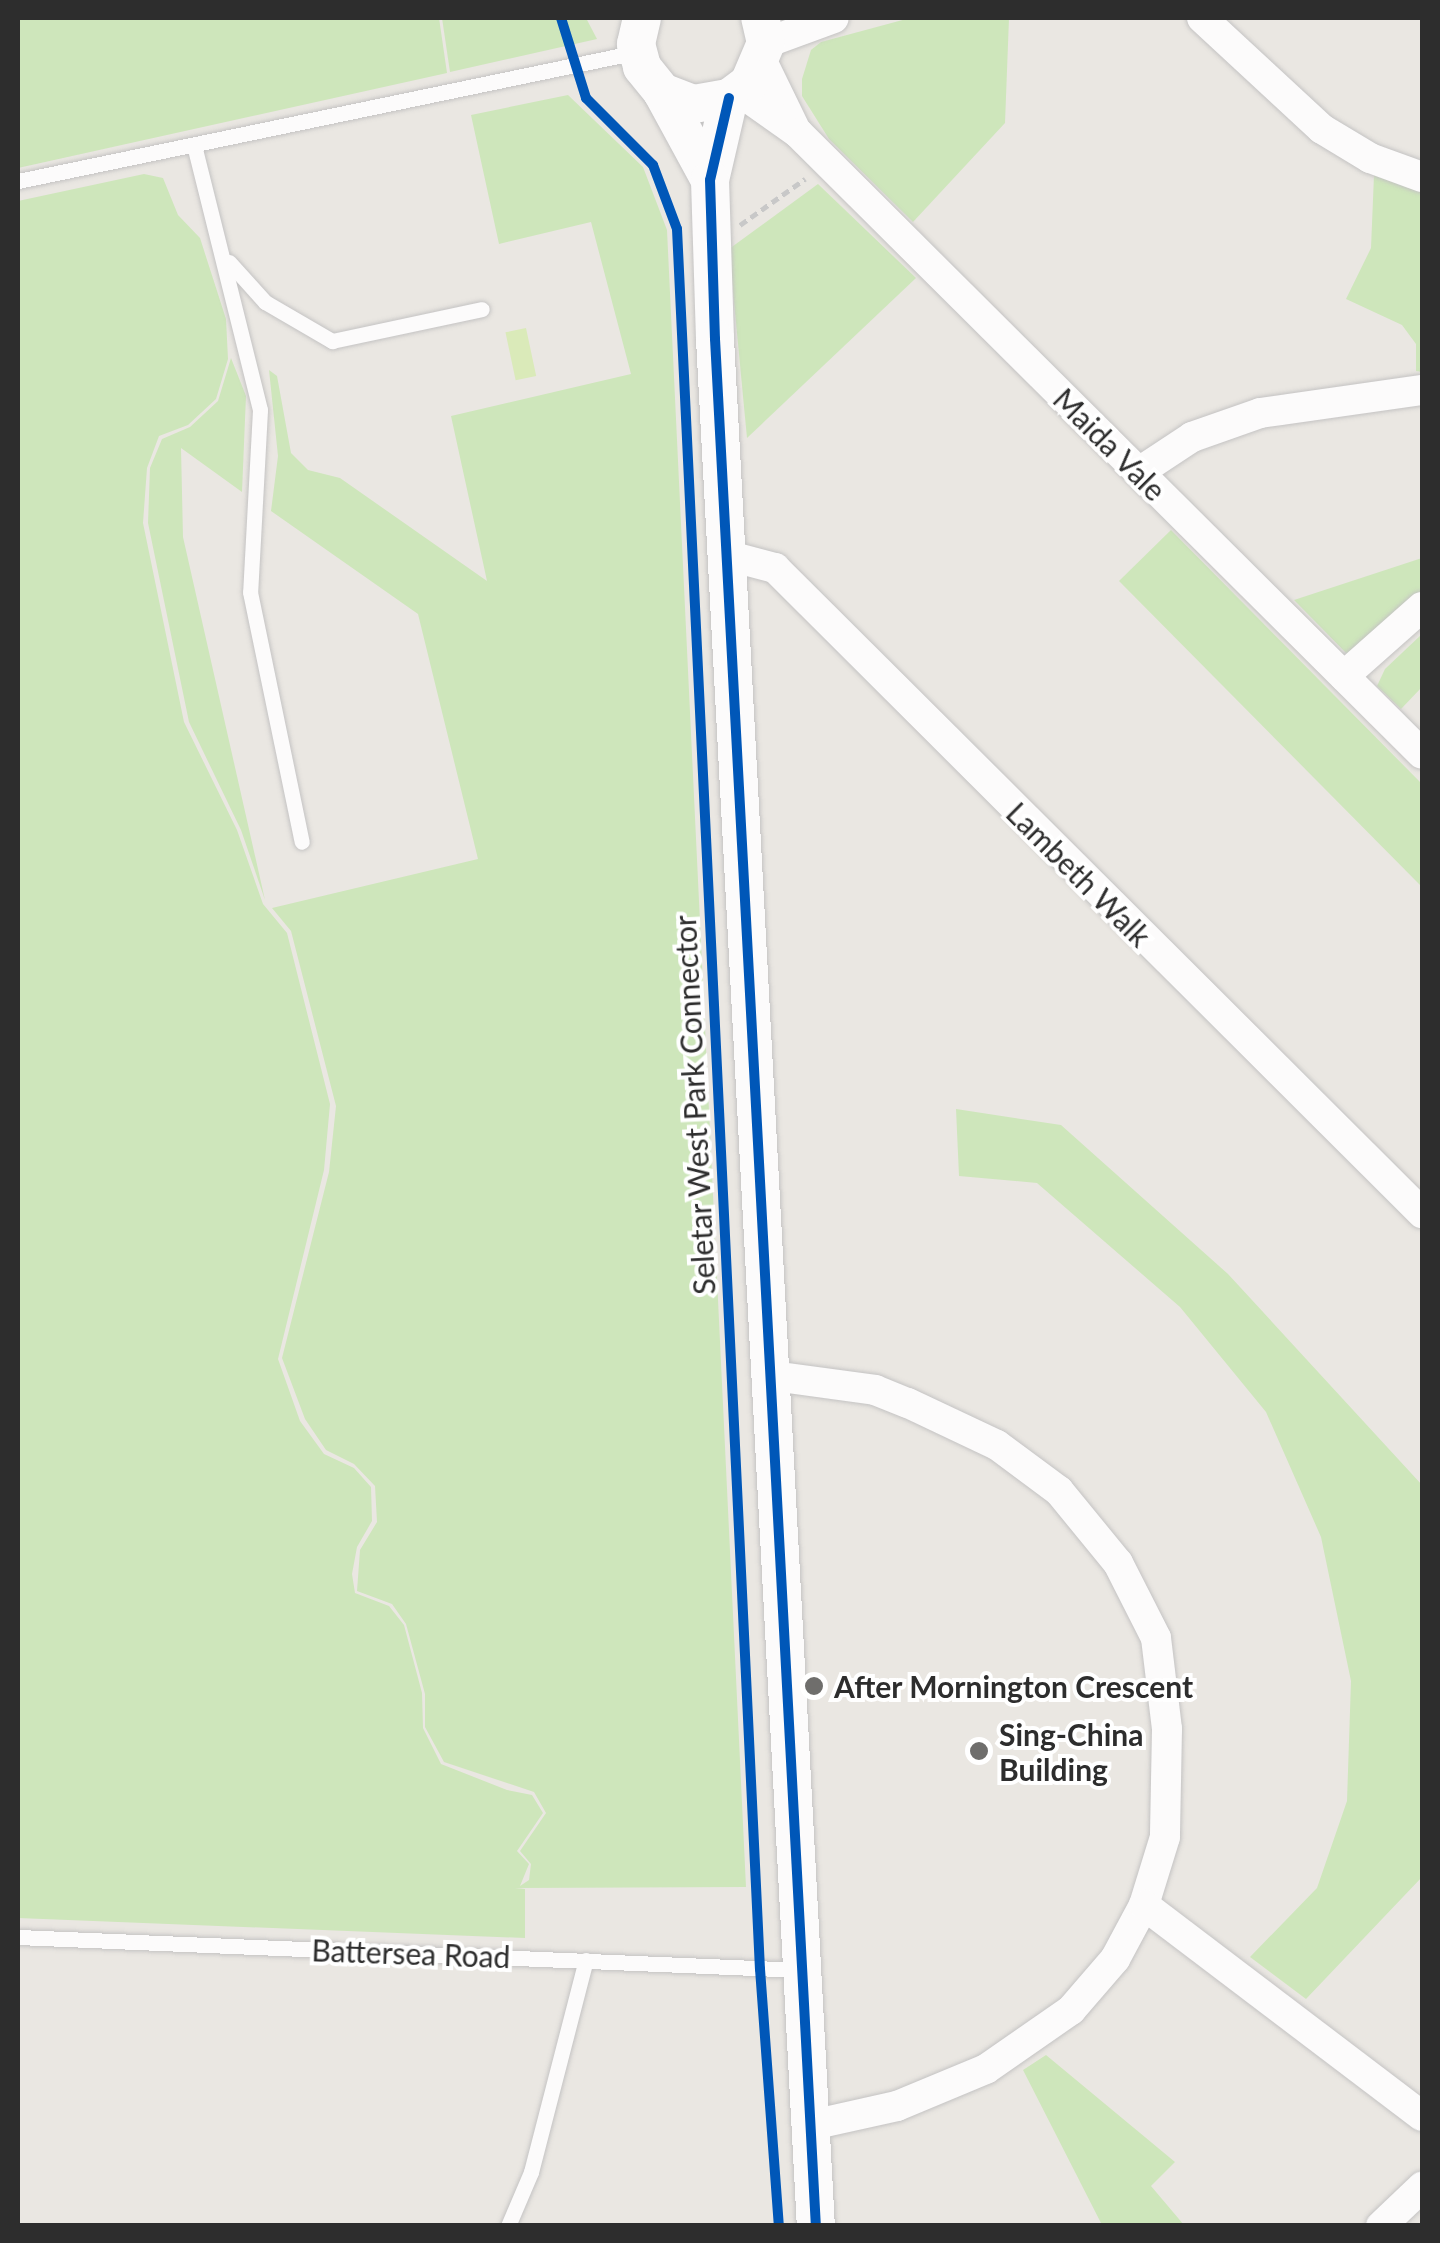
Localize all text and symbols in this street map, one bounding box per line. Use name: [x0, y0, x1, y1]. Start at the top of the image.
street label: Maida Vale: [1046, 380, 1174, 508]
street label: Lambeth Walk: [999, 794, 1159, 954]
street label: Seletar West Park Connector: [666, 914, 722, 1296]
place label: After Mornington Crescent: [834, 1668, 1194, 1704]
marker: After Mornington Crescent: [803, 1675, 825, 1697]
place label: Sing-China Building: [999, 1716, 1143, 1786]
marker: Sing-China Building: [968, 1740, 990, 1762]
street label: Battersea Road: [311, 1932, 511, 1974]

